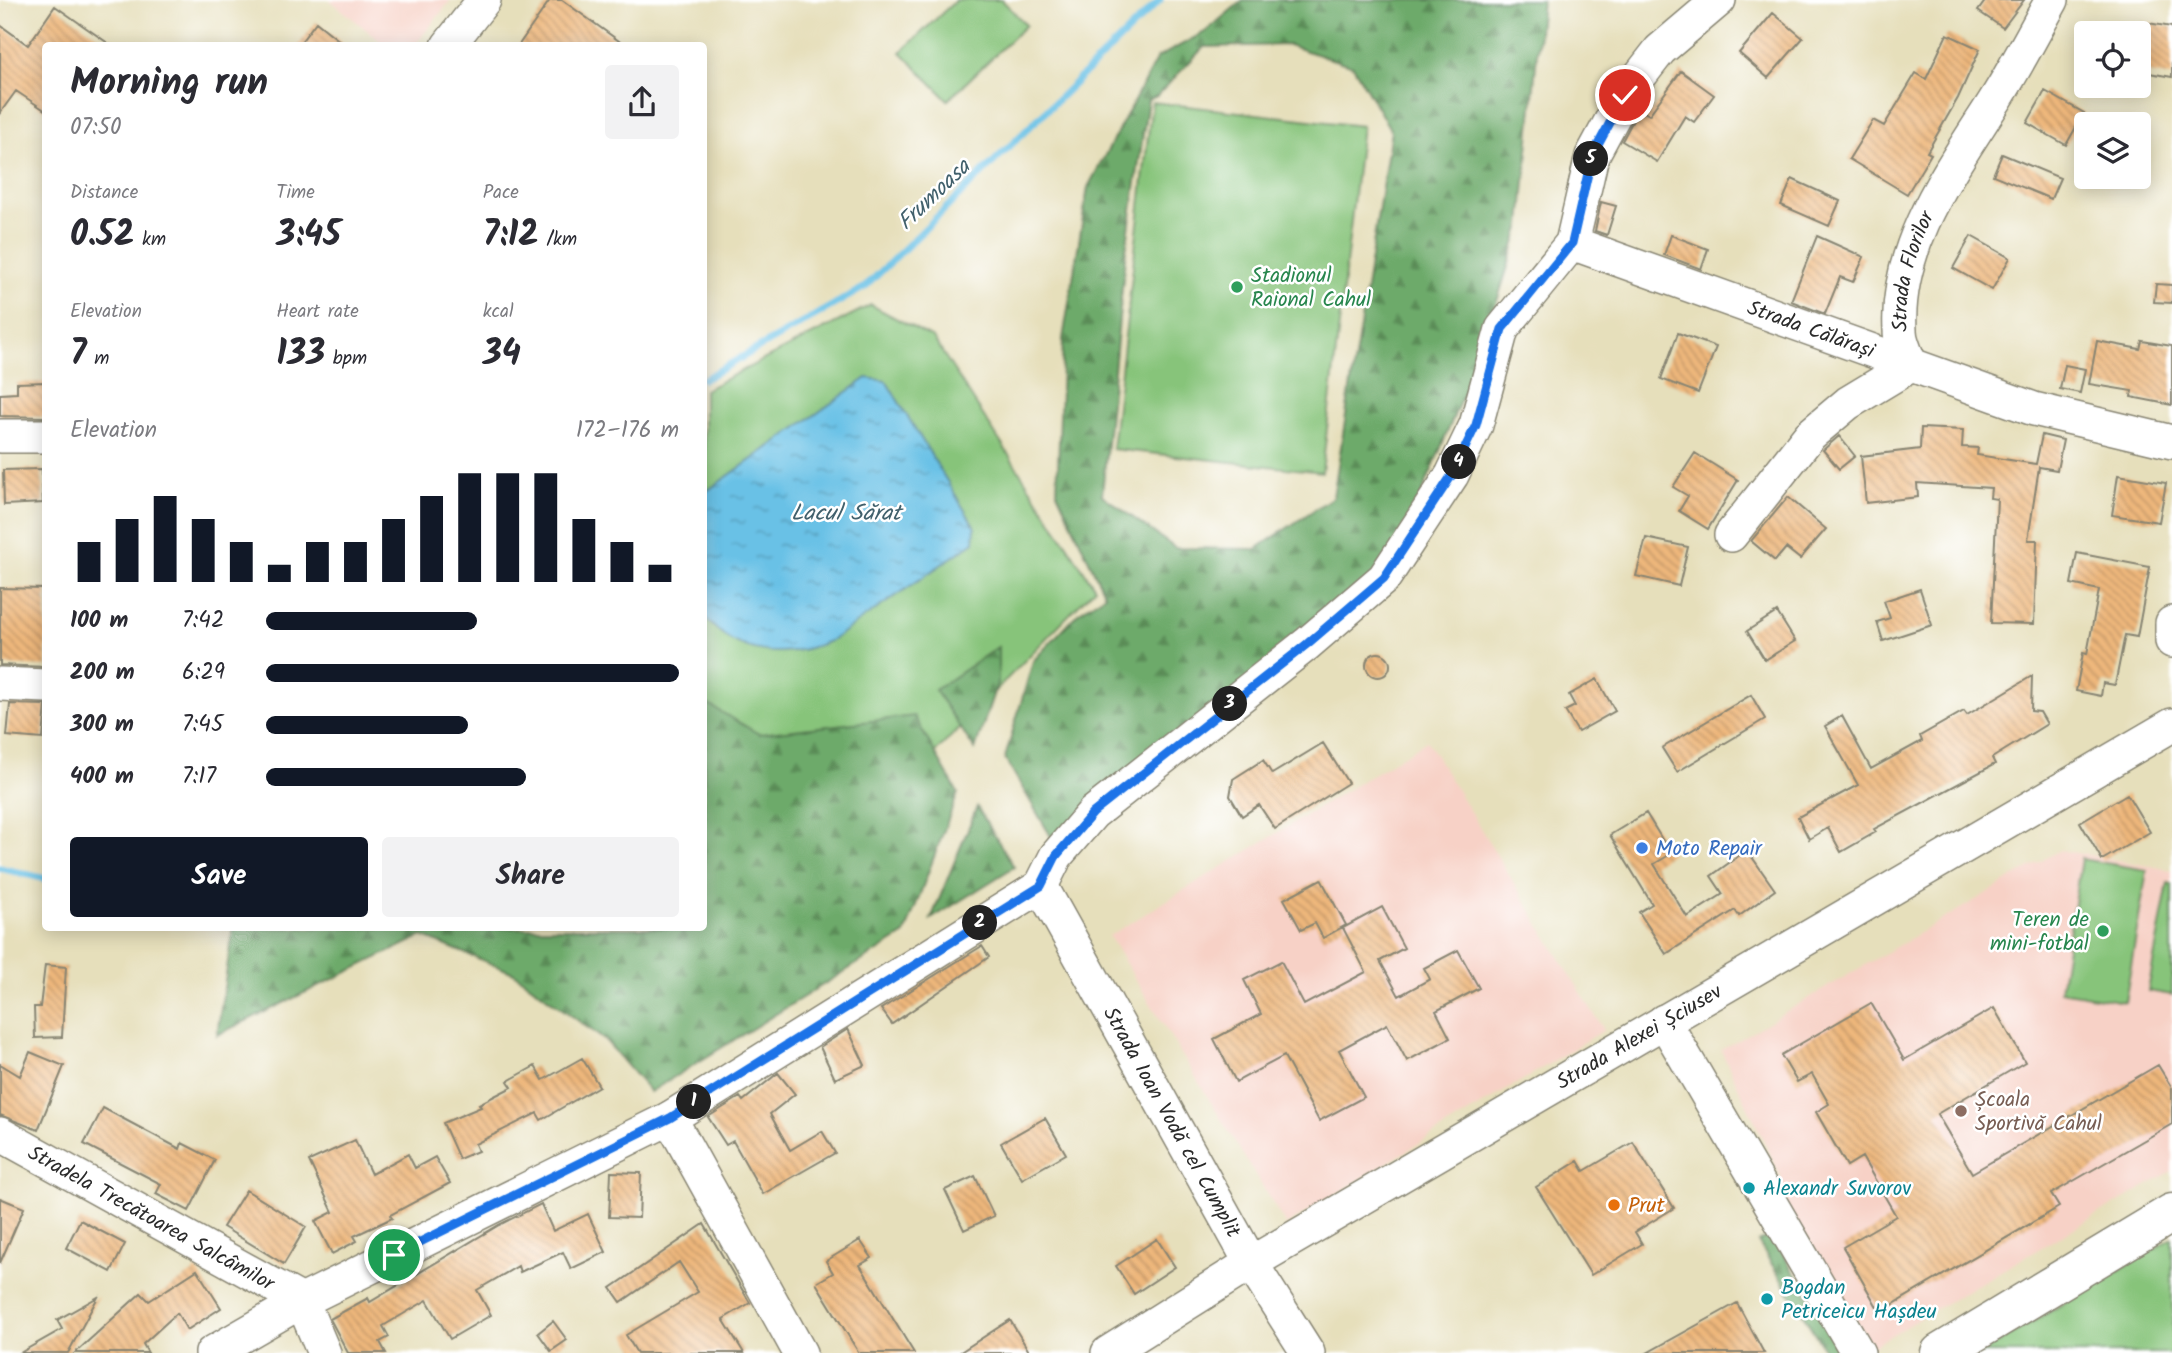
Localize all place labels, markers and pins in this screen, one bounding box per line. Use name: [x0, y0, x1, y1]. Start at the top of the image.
pin: [1595, 65, 1655, 125]
pin: 5: [1574, 142, 1608, 176]
place label: Stadionul Raional Cahul: [1251, 260, 1371, 317]
marker: Stadionul Raional Cahul: [1229, 279, 1245, 295]
pin: 4: [1442, 444, 1476, 480]
pin: 3: [1212, 686, 1248, 722]
place label: Moto Repair: [1656, 833, 1763, 866]
marker: Moto Repair: [1634, 840, 1650, 856]
place label: Teren de mini-fotbal: [1990, 904, 2090, 961]
pin: 2: [962, 906, 998, 940]
marker: Teren de mini-fotbal: [2095, 923, 2111, 939]
pin: 1: [676, 1084, 712, 1120]
place label: Școala Sportivă Cahul: [1975, 1084, 2102, 1141]
marker: Școala Sportivă Cahul: [1953, 1103, 1969, 1119]
place label: Alexandr Suvorov: [1763, 1173, 1911, 1206]
marker: Alexandr Suvorov: [1741, 1180, 1757, 1196]
place label: Prut: [1628, 1190, 1665, 1223]
marker: Prut: [1606, 1197, 1622, 1213]
pin: [364, 1225, 424, 1285]
place label: Bogdan Petriceicu Hașdeu: [1781, 1272, 1936, 1329]
marker: Bogdan Petriceicu Hașdeu: [1759, 1291, 1775, 1307]

